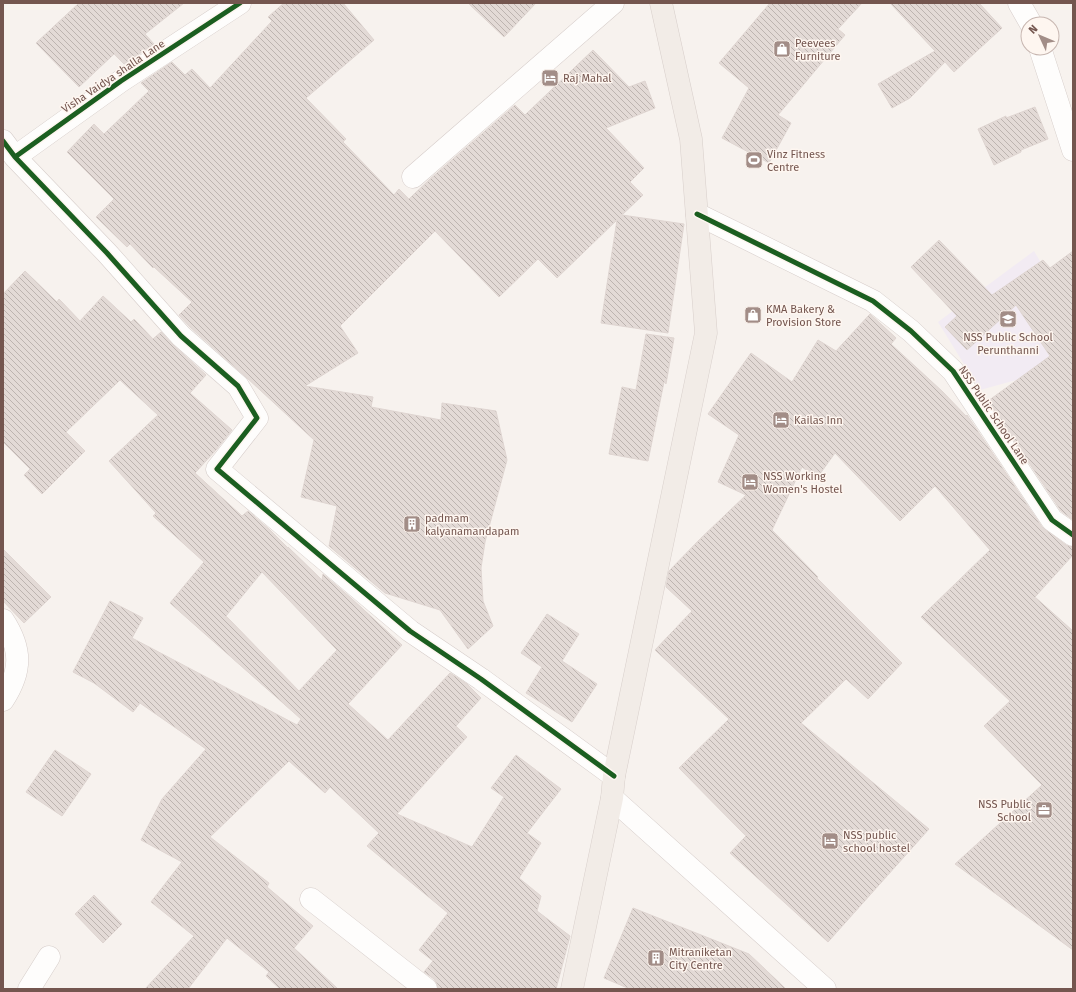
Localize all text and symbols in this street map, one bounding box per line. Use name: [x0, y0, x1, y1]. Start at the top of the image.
north arrow: [1020, 16, 1060, 56]
text: N: [1026, 22, 1040, 37]
street label: Visha Vaidya shalla Lane: [59, 37, 167, 116]
place label: Peevees Furniture: [795, 37, 840, 63]
shop icon: Peevees Furniture: [772, 39, 792, 59]
hotel icon: Raj Mahal: [540, 68, 560, 88]
place label: Raj Mahal: [563, 72, 612, 85]
place label: Vinz Fitness Centre: [767, 148, 825, 174]
sports icon: Vinz Fitness Centre: [744, 150, 764, 170]
place label: KMA Bakery & Provision Store: [766, 303, 841, 329]
shop icon: KMA Bakery & Provision Store: [743, 305, 763, 325]
school or university icon: NSS Public School Perunthanni: [998, 309, 1018, 329]
place label: NSS Public School Perunthanni: [963, 331, 1053, 357]
street label: NSS Public School Lane: [956, 363, 1031, 467]
hotel icon: Kailas Inn: [771, 410, 791, 430]
place label: Kailas Inn: [794, 414, 843, 427]
place label: NSS Working Women's Hostel: [763, 470, 843, 496]
hotel icon: NSS Working Women's Hostel: [740, 472, 760, 492]
place label: padmam kalyanamandapam: [425, 512, 519, 538]
building icon: padmam kalyanamandapam: [402, 514, 422, 534]
place label: NSS Public School: [978, 798, 1031, 824]
office icon: NSS Public School: [1034, 800, 1054, 820]
place label: NSS public school hostel: [843, 829, 910, 855]
hotel icon: NSS public school hostel: [820, 831, 840, 851]
place label: Mitraniketan City Centre: [669, 946, 732, 972]
building icon: Mitraniketan City Centre: [646, 948, 666, 968]

